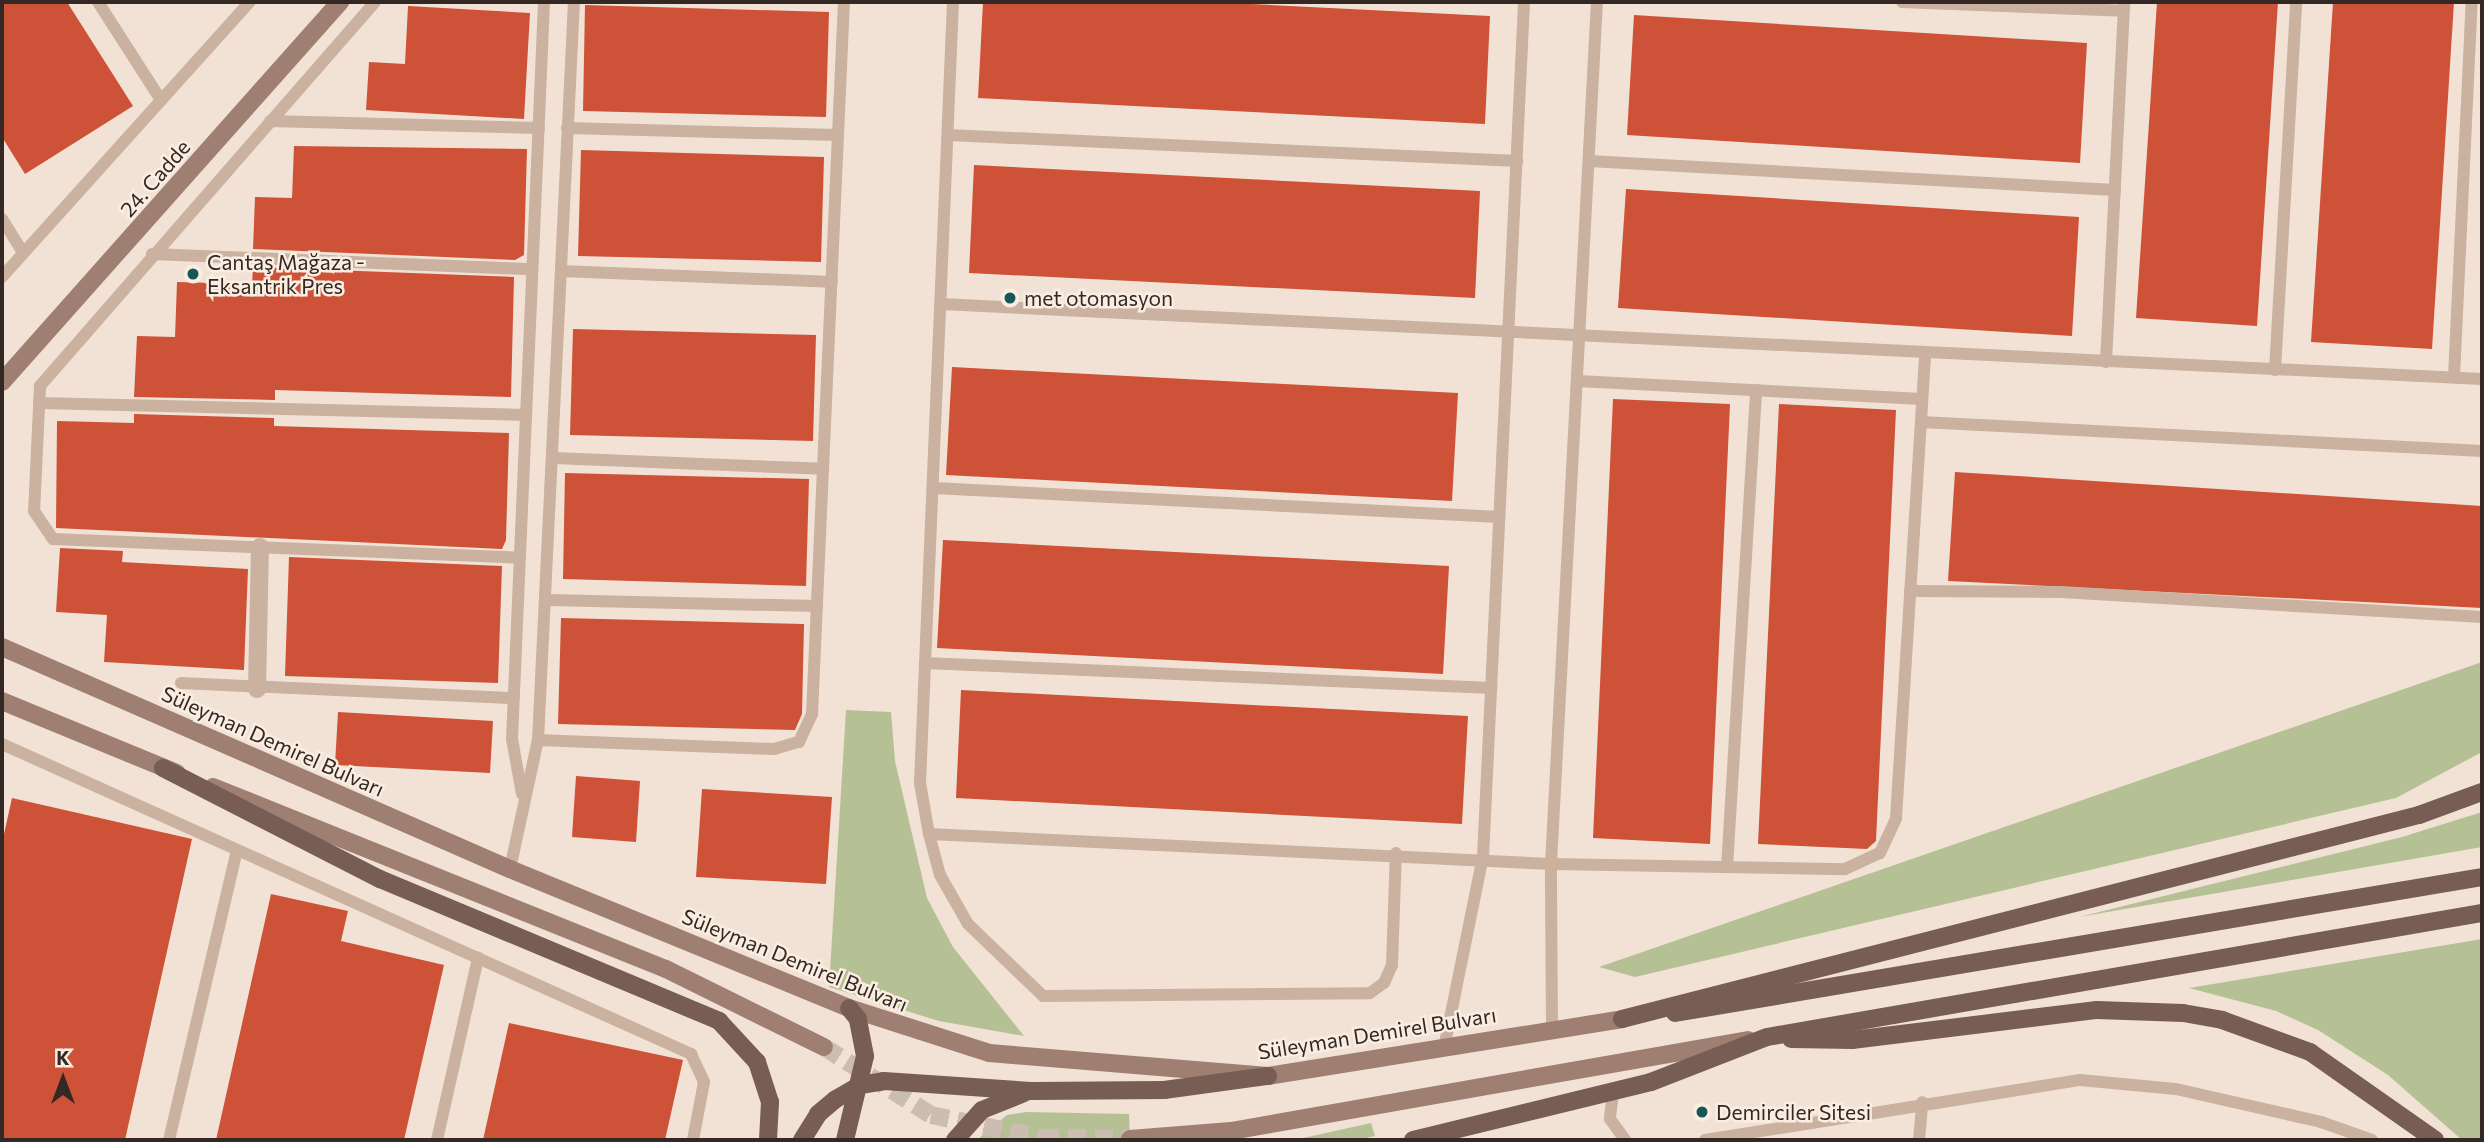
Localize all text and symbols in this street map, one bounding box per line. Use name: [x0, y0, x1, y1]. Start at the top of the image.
street label: 24. Cadde: [115, 134, 195, 222]
place label: Cantaş Mağaza - Eksantrik Pres: [207, 249, 365, 299]
marker: Cantaş Mağaza - Eksantrik Pres: [185, 266, 201, 282]
place label: met otomasyon: [1024, 285, 1173, 311]
marker: met otomasyon: [1002, 290, 1018, 306]
street label: Süleyman Demirel Bulvarı: [158, 680, 388, 802]
street label: Süleyman Demirel Bulvarı: [679, 903, 911, 1017]
street label: Süleyman Demirel Bulvarı: [1256, 1002, 1498, 1064]
north arrow: [28, 1044, 98, 1114]
text: K: [56, 1046, 70, 1069]
place label: Demirciler Sitesi: [1716, 1099, 1871, 1125]
marker: Demirciler Sitesi: [1694, 1104, 1710, 1120]

